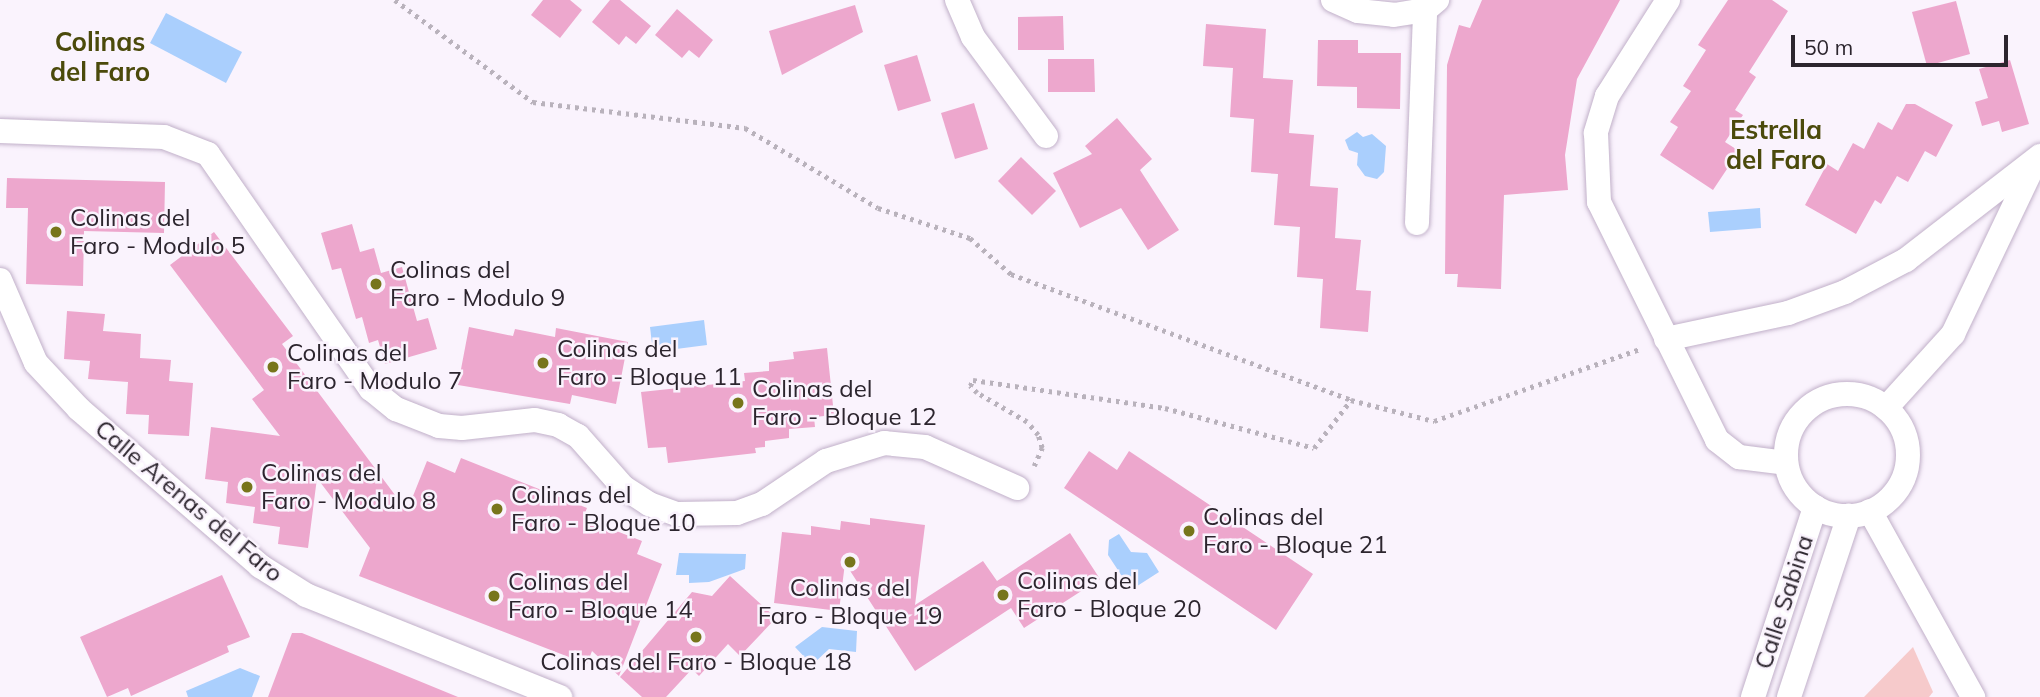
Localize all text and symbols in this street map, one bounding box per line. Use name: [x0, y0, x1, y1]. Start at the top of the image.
scale bar: [1795, 21, 2012, 65]
district label: Colinas del Faro: [50, 26, 150, 88]
text: 50 m: [1804, 34, 1853, 60]
district label: Estrella del Faro: [1726, 114, 1826, 176]
place label: Colinas del Faro - Modulo 5: [70, 204, 245, 260]
marker: Colinas del Faro - Modulo 5: [48, 224, 64, 240]
place label: Colinas del Faro - Modulo 9: [390, 256, 565, 312]
marker: Colinas del Faro - Modulo 9: [368, 276, 384, 292]
place label: Colinas del Faro - Bloque 11: [557, 335, 742, 391]
place label: Colinas del Faro - Modulo 7: [287, 339, 462, 395]
marker: Colinas del Faro - Bloque 11: [535, 355, 551, 371]
marker: Colinas del Faro - Modulo 7: [265, 359, 281, 375]
place label: Colinas del Faro - Bloque 12: [752, 375, 937, 431]
marker: Colinas del Faro - Bloque 12: [730, 395, 746, 411]
street label: Calle Arenas del Faro: [89, 414, 289, 588]
place label: Colinas del Faro - Modulo 8: [261, 459, 436, 515]
marker: Colinas del Faro - Modulo 8: [239, 479, 255, 495]
place label: Colinas del Faro - Bloque 10: [511, 481, 696, 537]
marker: Colinas del Faro - Bloque 10: [489, 501, 505, 517]
place label: Colinas del Faro - Bloque 21: [1203, 503, 1388, 559]
marker: Colinas del Faro - Bloque 21: [1181, 523, 1197, 539]
street label: Calle Sabina: [1749, 531, 1819, 673]
marker: Colinas del Faro - Bloque 19: [842, 554, 858, 570]
place label: Colinas del Faro - Bloque 20: [1017, 567, 1202, 623]
place label: Colinas del Faro - Bloque 14: [508, 568, 693, 624]
place label: Colinas del Faro - Bloque 19: [758, 574, 942, 630]
marker: Colinas del Faro - Bloque 20: [995, 587, 1011, 603]
marker: Colinas del Faro - Bloque 14: [486, 588, 502, 604]
marker: Colinas del Faro - Bloque 18: [688, 629, 704, 645]
place label: Colinas del Faro - Bloque 18: [540, 648, 852, 676]

